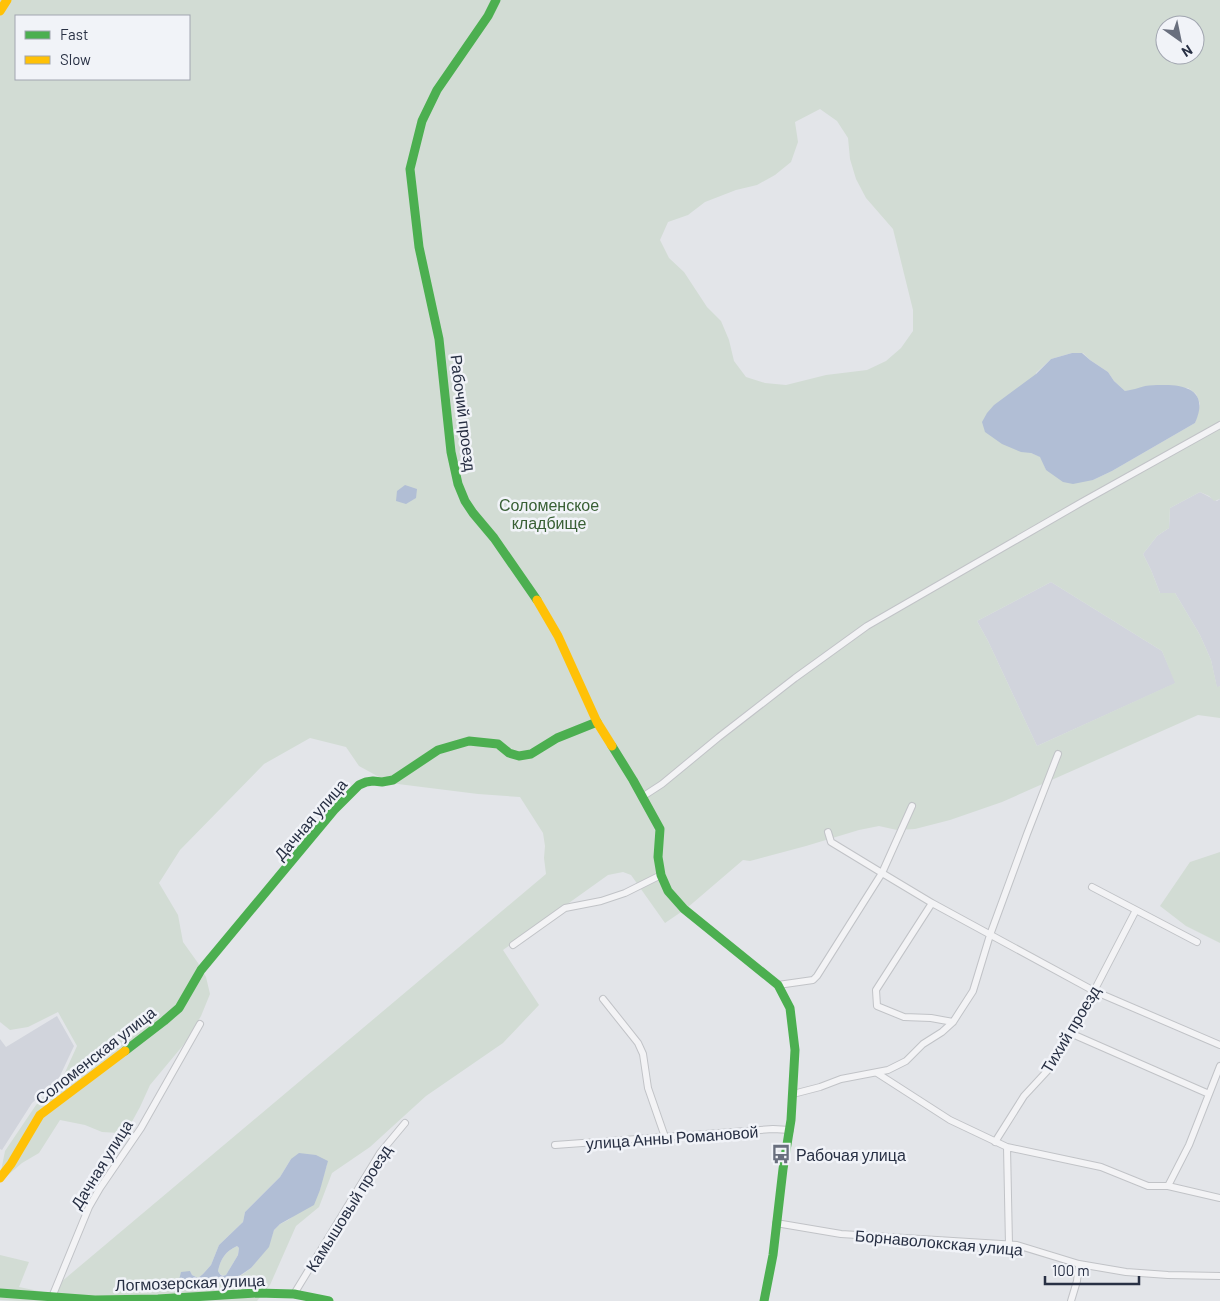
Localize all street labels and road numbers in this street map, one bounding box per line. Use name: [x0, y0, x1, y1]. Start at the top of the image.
street label: Рабочий проезд: [447, 354, 481, 473]
street label: Дачная улица: [270, 774, 350, 863]
street label: Тихий проезд: [1037, 981, 1104, 1076]
street label: Соломенская улица: [31, 1002, 159, 1108]
street label: Дачная улица: [66, 1116, 136, 1212]
street label: улица Анны Романовой: [585, 1121, 759, 1153]
street label: Камышовый проезд: [301, 1141, 395, 1275]
street label: Борнаволокская улица: [854, 1225, 1024, 1259]
street label: Логмозерская улица: [115, 1270, 265, 1294]

